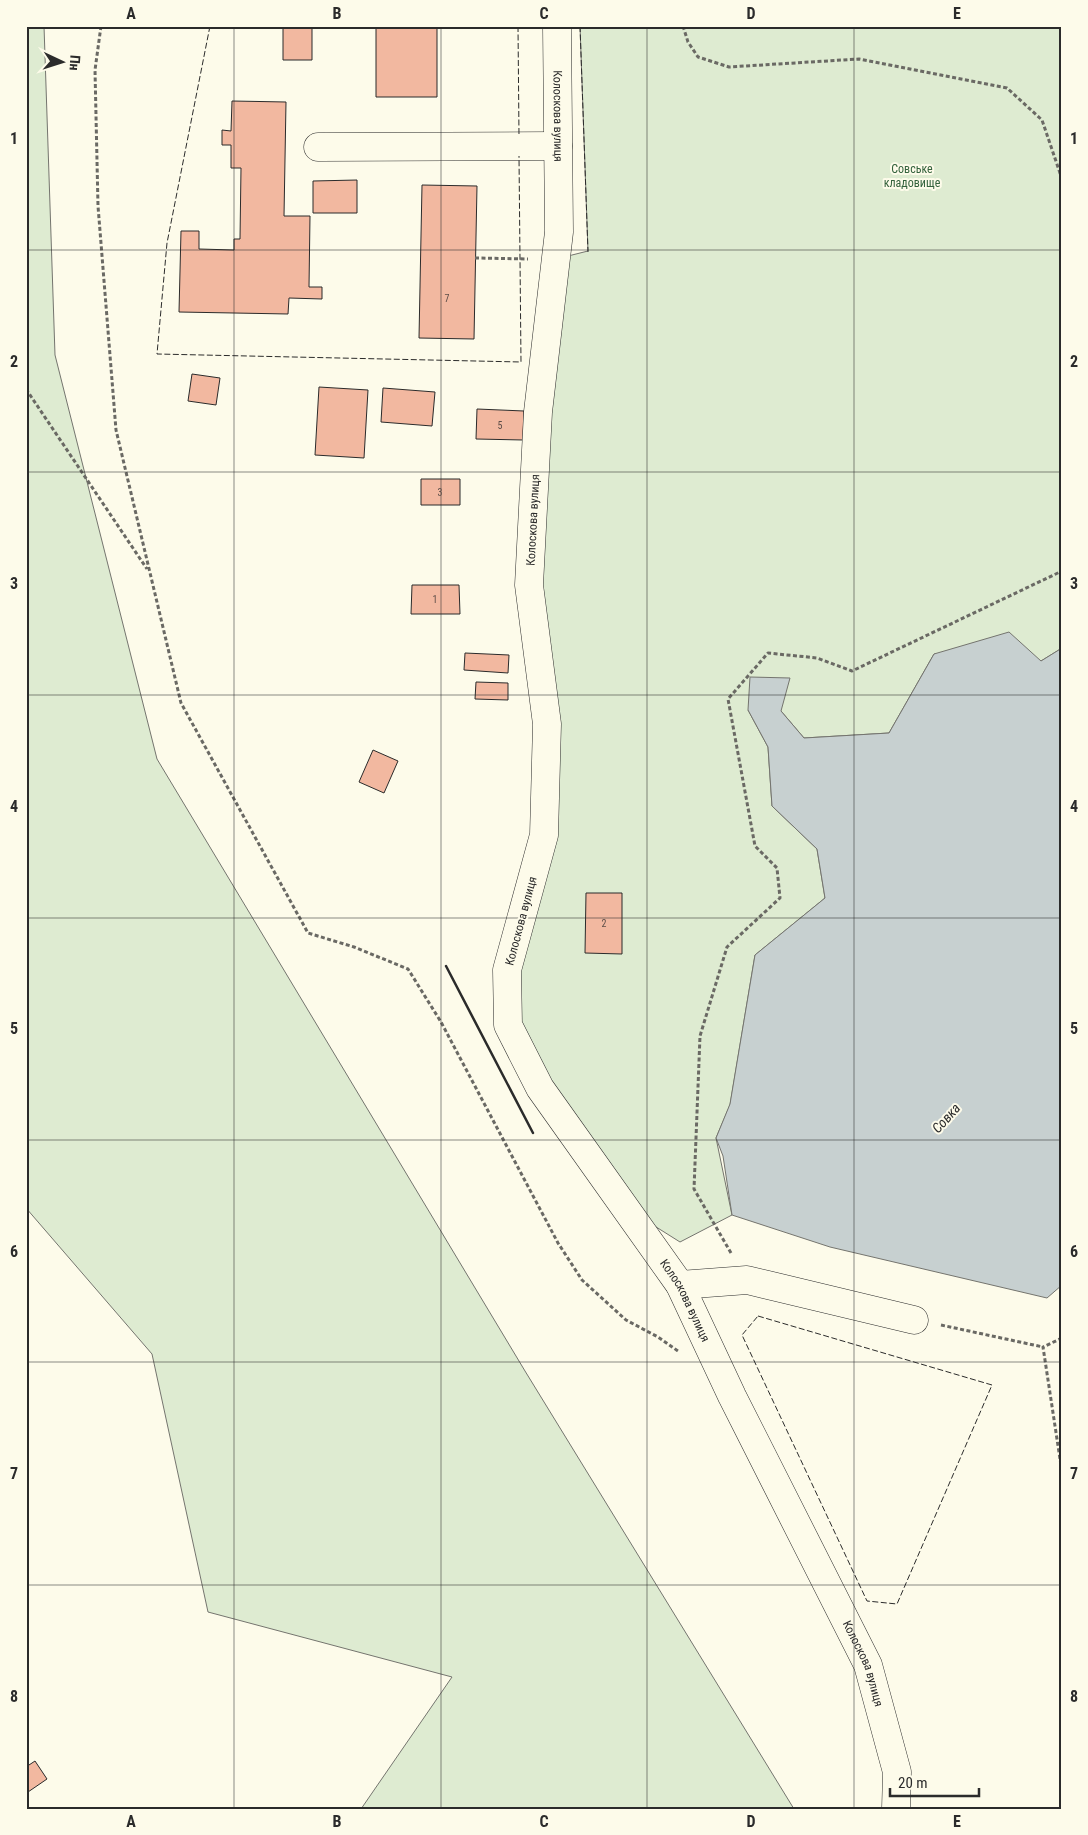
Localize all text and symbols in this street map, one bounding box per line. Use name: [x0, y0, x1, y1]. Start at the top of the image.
text: A: [126, 4, 136, 23]
text: B: [333, 4, 342, 23]
text: C: [539, 4, 549, 23]
text: D: [746, 4, 756, 23]
text: E: [953, 4, 961, 23]
north arrow: [38, 38, 88, 88]
text: Пн: [66, 55, 83, 71]
street label: Колоскова вулиця: [550, 70, 565, 162]
text: 1: [10, 129, 18, 148]
text: 1: [1070, 129, 1078, 148]
park label: Совське кладовище: [884, 162, 941, 190]
house number: 7: [445, 293, 450, 304]
text: 2: [10, 352, 18, 371]
text: 2: [1070, 352, 1078, 371]
house number: 5: [498, 420, 503, 431]
street label: Колоскова вулиця: [524, 474, 542, 566]
house number: 3: [438, 487, 443, 498]
text: 3: [10, 574, 18, 593]
text: 3: [1070, 574, 1078, 593]
house number: 1: [433, 594, 437, 605]
text: 4: [10, 797, 18, 816]
text: 4: [1070, 797, 1078, 816]
street label: Колоскова вулиця: [502, 875, 540, 967]
house number: 2: [602, 918, 607, 929]
text: 5: [10, 1019, 18, 1038]
text: 5: [1070, 1019, 1078, 1038]
water label: Совка: [929, 1100, 963, 1136]
text: 6: [10, 1242, 18, 1261]
text: 6: [1070, 1242, 1078, 1261]
street label: Колоскова вулиця: [657, 1257, 713, 1344]
text: 7: [10, 1464, 18, 1483]
text: 7: [1070, 1464, 1078, 1483]
street label: Колоскова вулиця: [840, 1618, 886, 1708]
text: 8: [10, 1687, 18, 1706]
text: 8: [1070, 1687, 1078, 1706]
scale bar: [890, 1765, 979, 1797]
text: 20 m: [898, 1774, 928, 1792]
text: A: [126, 1812, 136, 1831]
text: B: [333, 1812, 342, 1831]
text: C: [539, 1812, 549, 1831]
text: D: [746, 1812, 756, 1831]
text: E: [953, 1812, 961, 1831]

